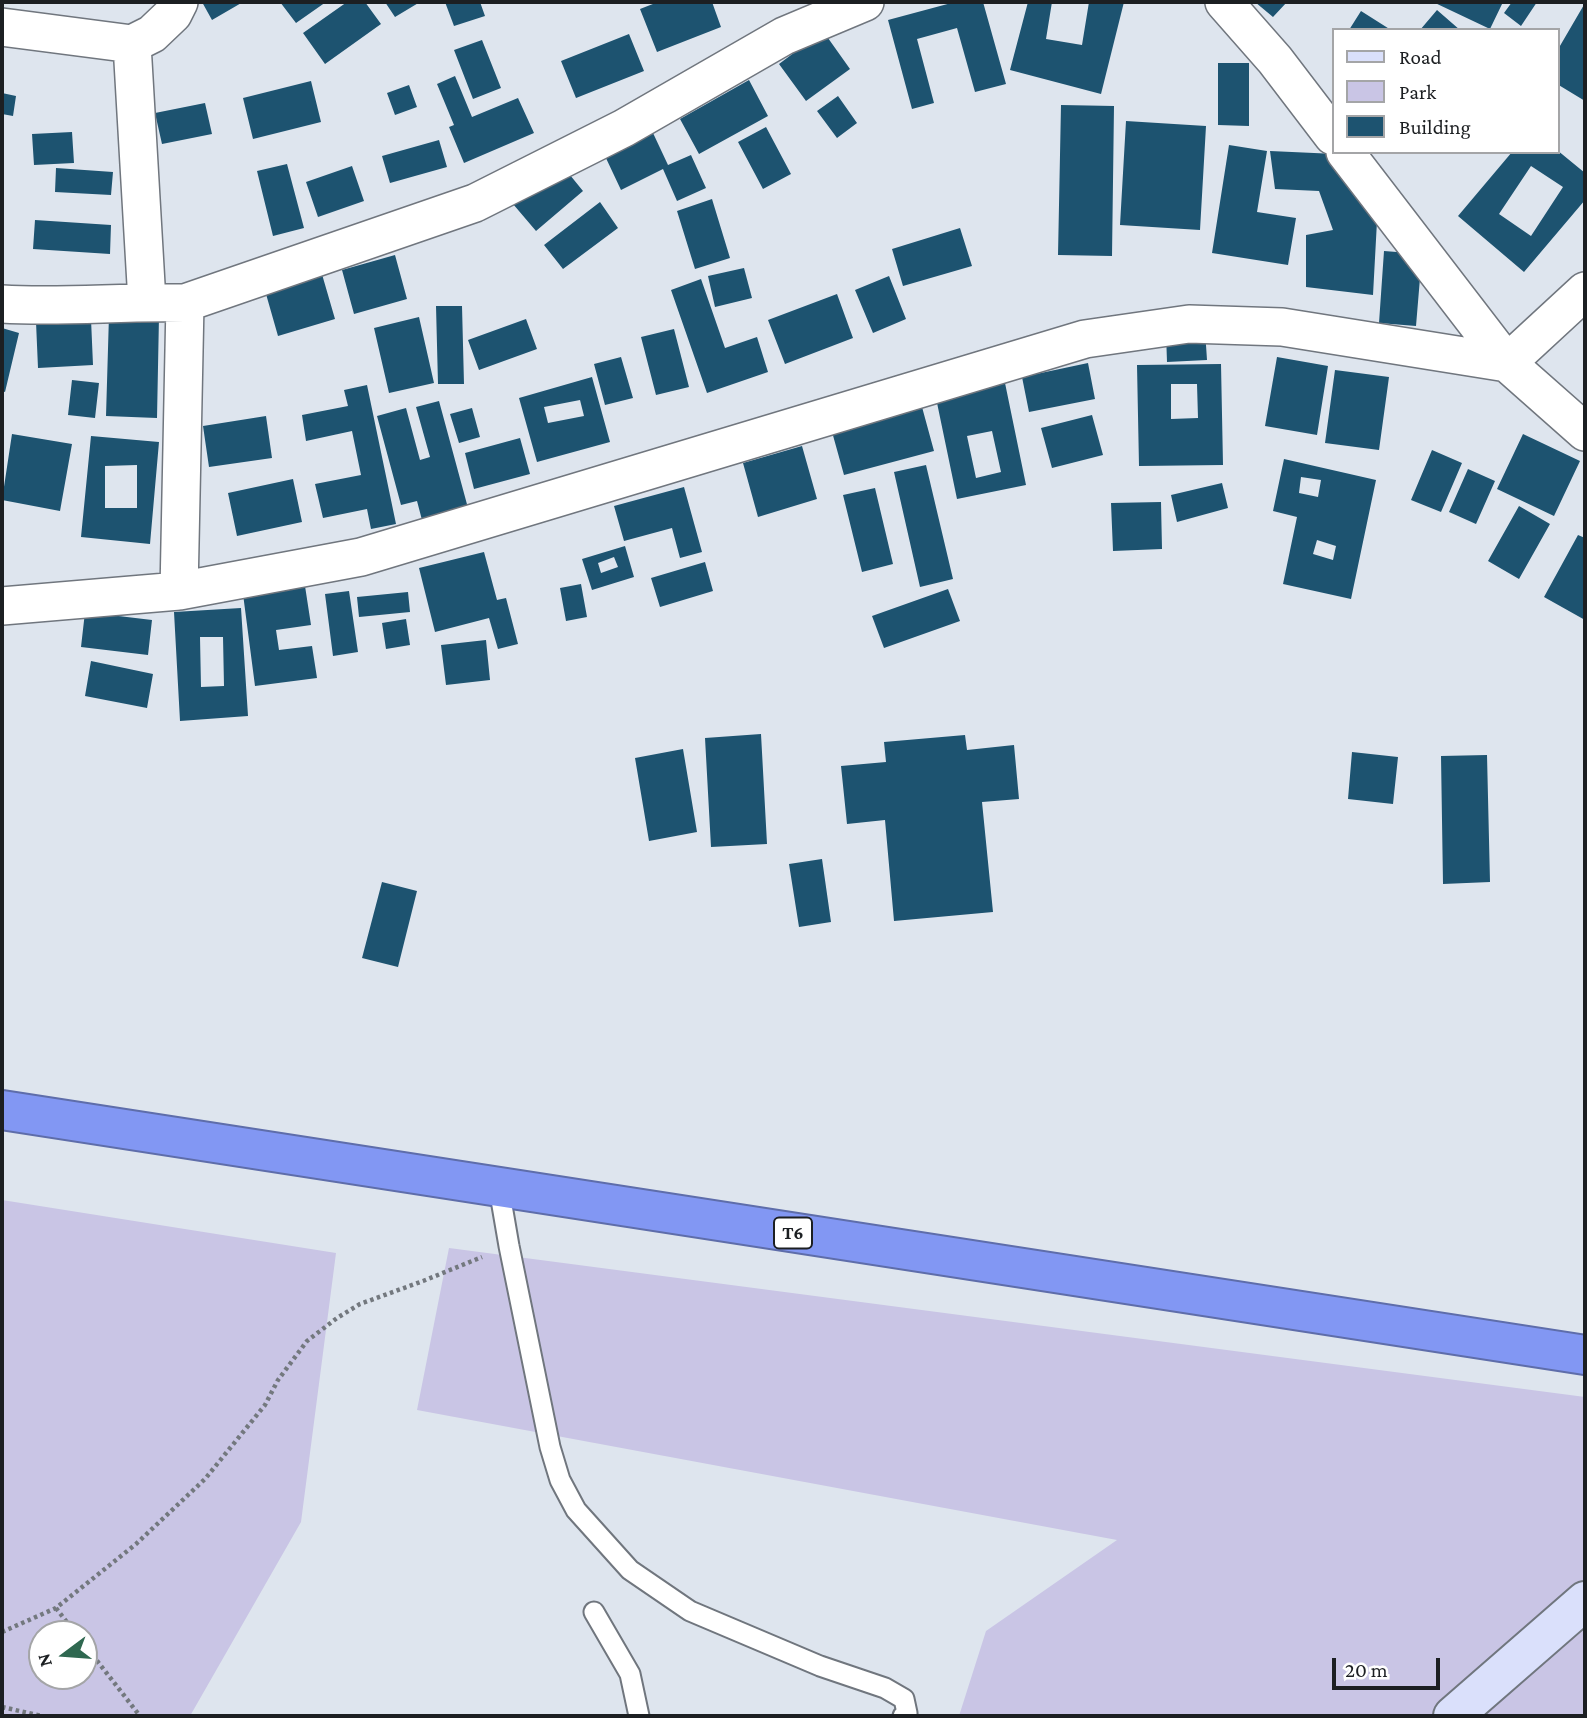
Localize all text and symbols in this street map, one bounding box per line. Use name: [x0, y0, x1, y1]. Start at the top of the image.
legend: [1332, 28, 1559, 154]
text: Road: [1399, 45, 1442, 69]
text: Park: [1399, 80, 1436, 104]
text: Building: [1399, 115, 1471, 139]
road number: T6: [774, 1218, 812, 1248]
north arrow: [28, 1620, 98, 1690]
scale bar: [1335, 1644, 1444, 1688]
text: N: [32, 1651, 56, 1670]
text: 20 m: [1345, 1658, 1388, 1682]

